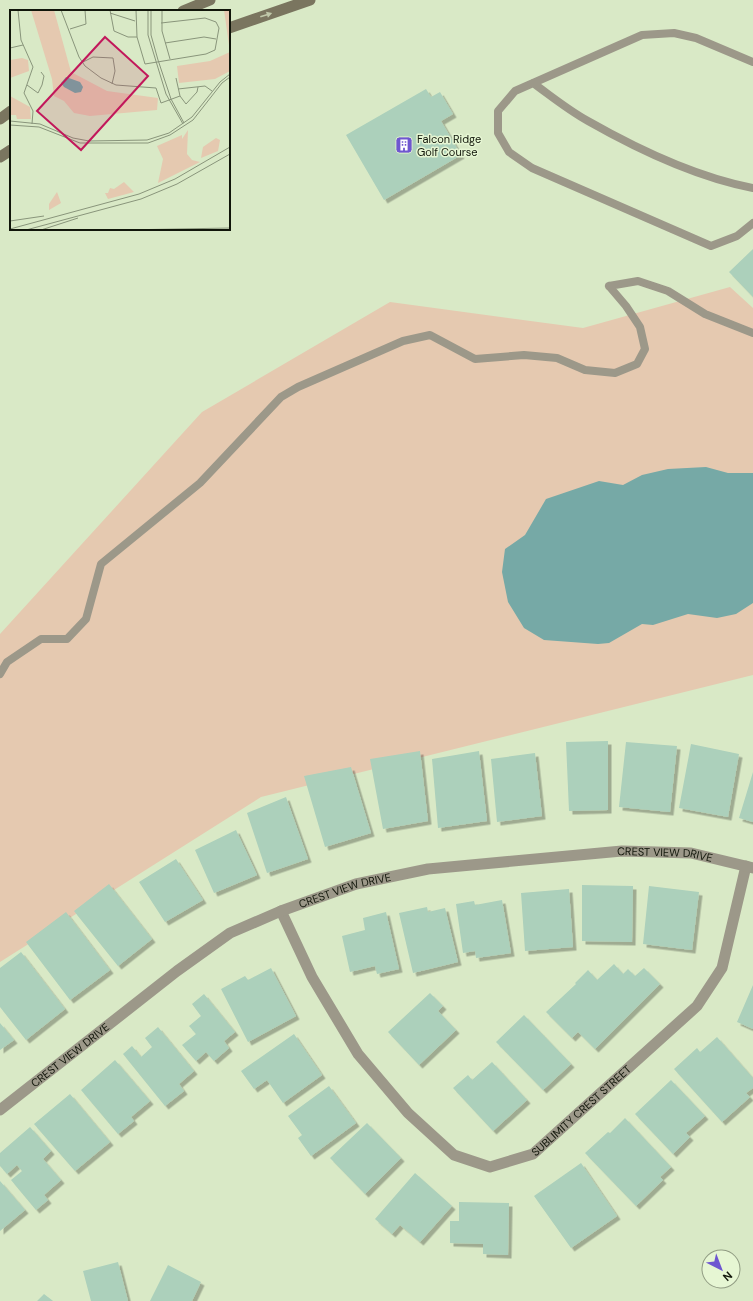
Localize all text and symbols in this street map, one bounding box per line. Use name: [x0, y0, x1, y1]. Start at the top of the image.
inset map: [10, 10, 230, 230]
one-way arrow: [260, 11, 272, 17]
place label: Falcon Ridge Golf Course: [417, 132, 481, 159]
building icon: Falcon Ridge Golf Course: [394, 135, 414, 155]
street label: CREST VIEW DRIVE: [616, 844, 714, 865]
street label: CREST VIEW DRIVE: [297, 870, 392, 911]
street label: CREST VIEW DRIVE: [28, 1020, 112, 1090]
street label: SUBLIMITY CREST STREET: [528, 1062, 634, 1159]
north arrow: [701, 1249, 741, 1289]
text: N: [720, 1269, 735, 1284]

